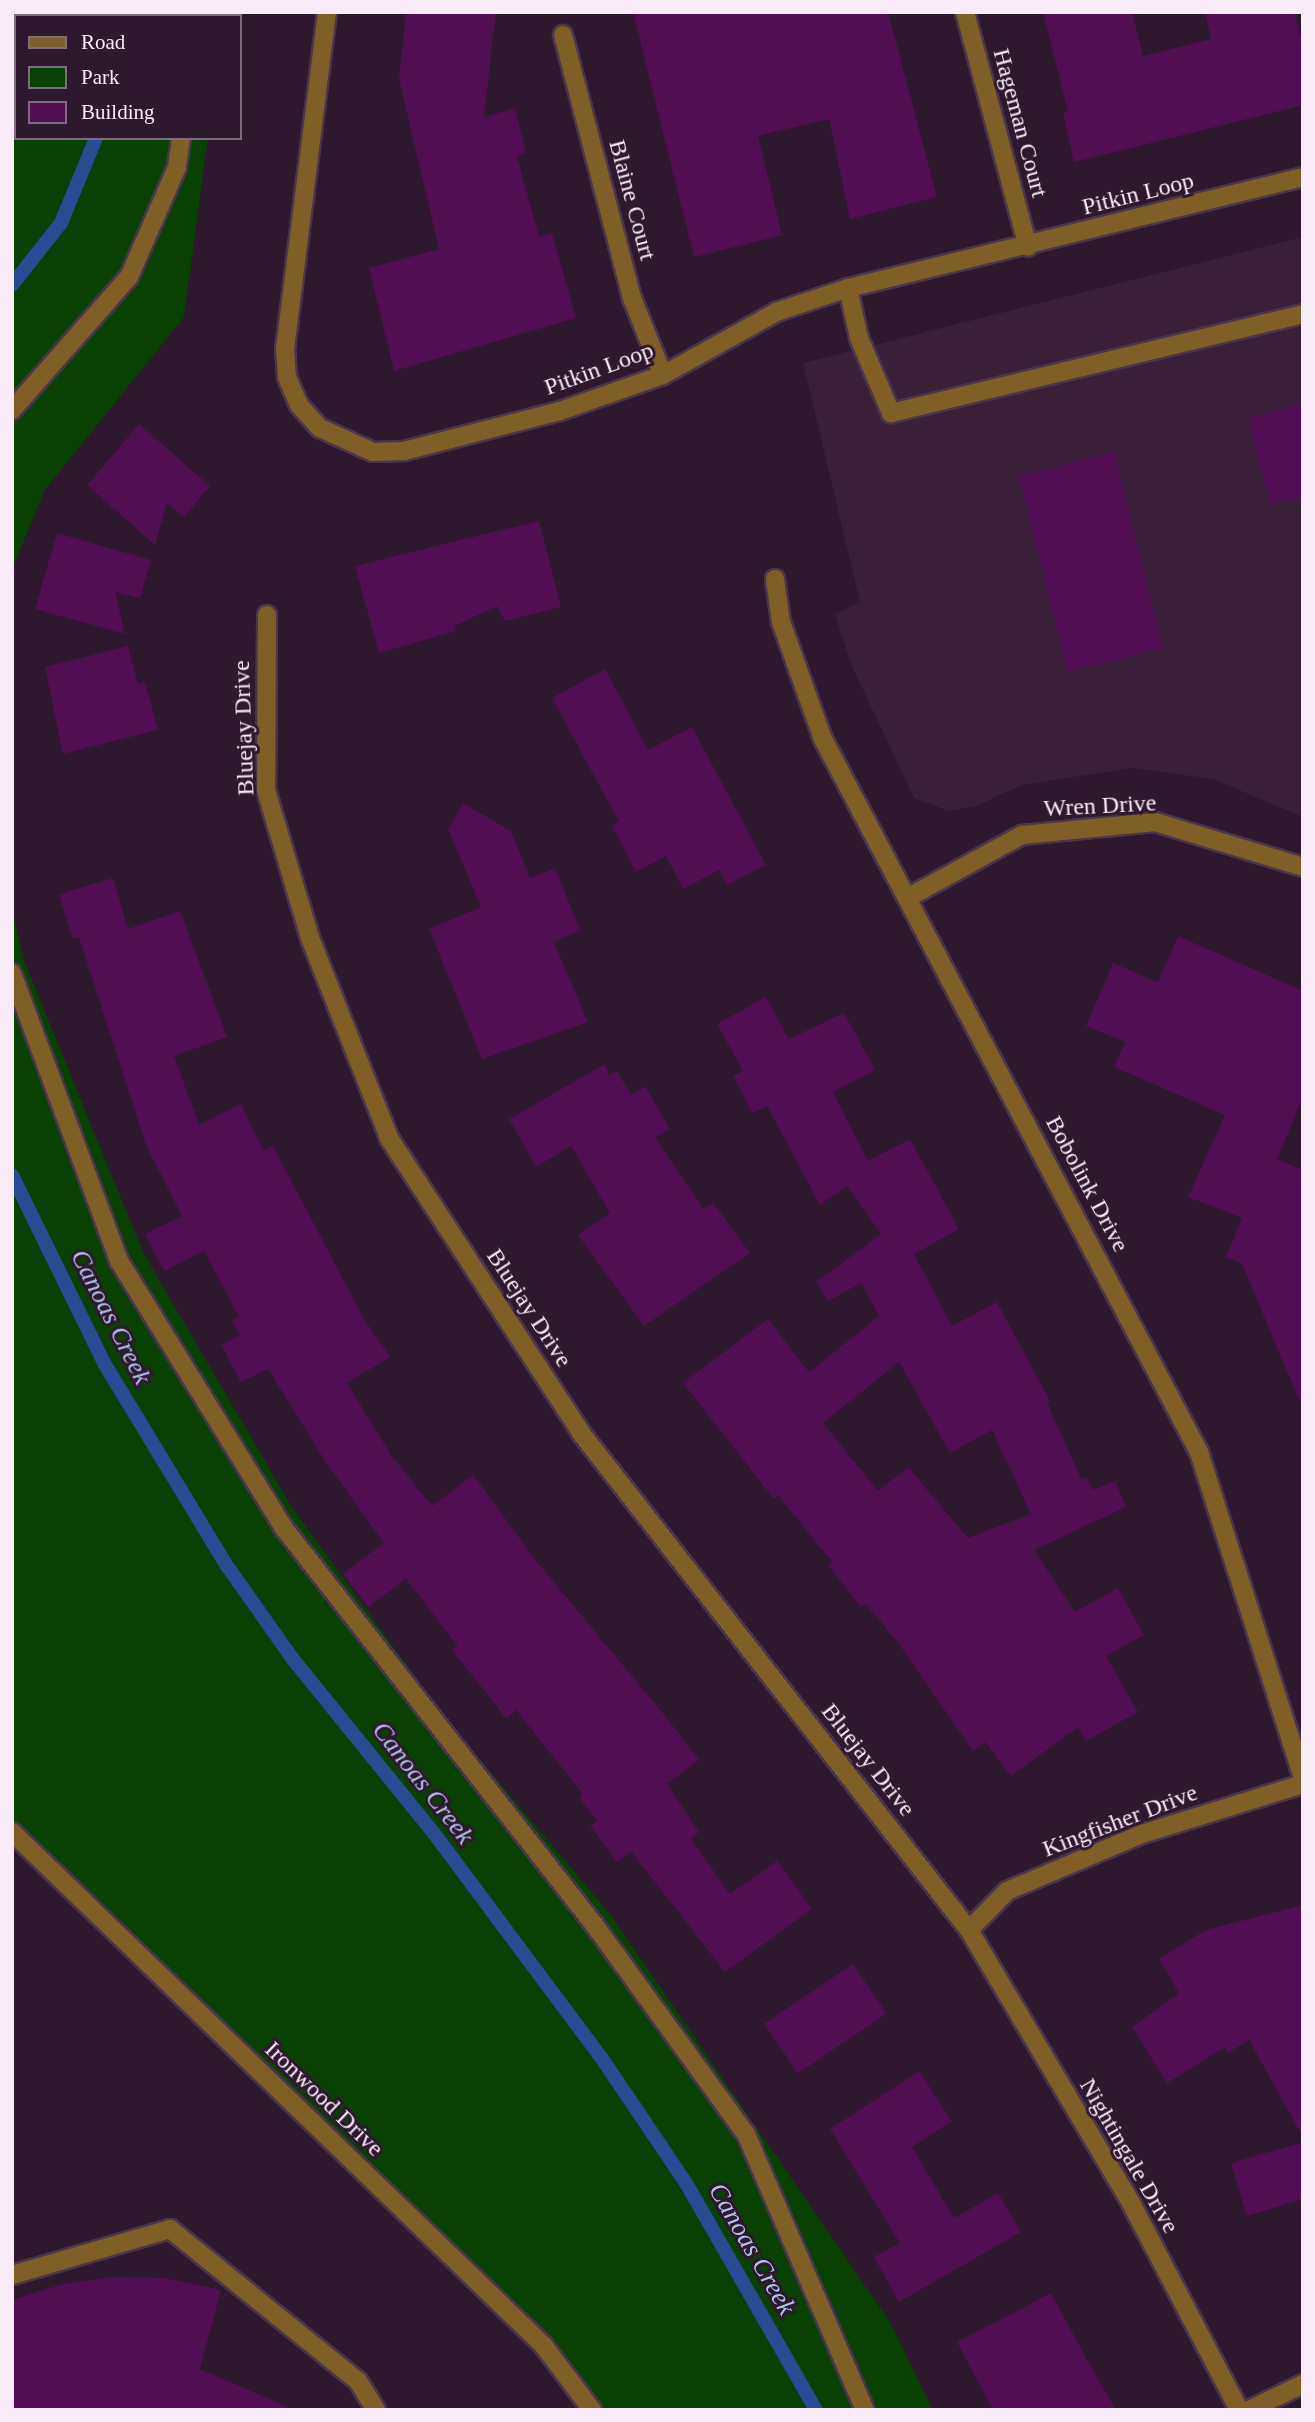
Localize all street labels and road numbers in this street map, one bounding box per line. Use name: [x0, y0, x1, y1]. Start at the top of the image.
street label: Hageman Court: [986, 46, 1054, 200]
street label: Blaine Court: [602, 137, 662, 263]
street label: Pitkin Loop: [1079, 166, 1197, 222]
street label: Pitkin Loop: [541, 336, 657, 402]
street label: Bluejay Drive: [227, 660, 261, 796]
street label: Wren Drive: [1043, 789, 1157, 823]
street label: Bobolink Drive: [1039, 1111, 1135, 1257]
street label: Bluejay Drive: [480, 1243, 578, 1373]
street label: Bluejay Drive: [815, 1698, 921, 1822]
street label: Kingfisher Drive: [1039, 1778, 1201, 1864]
street label: Ironwood Drive: [259, 2035, 389, 2163]
street label: Nightingale Drive: [1073, 2073, 1185, 2239]

